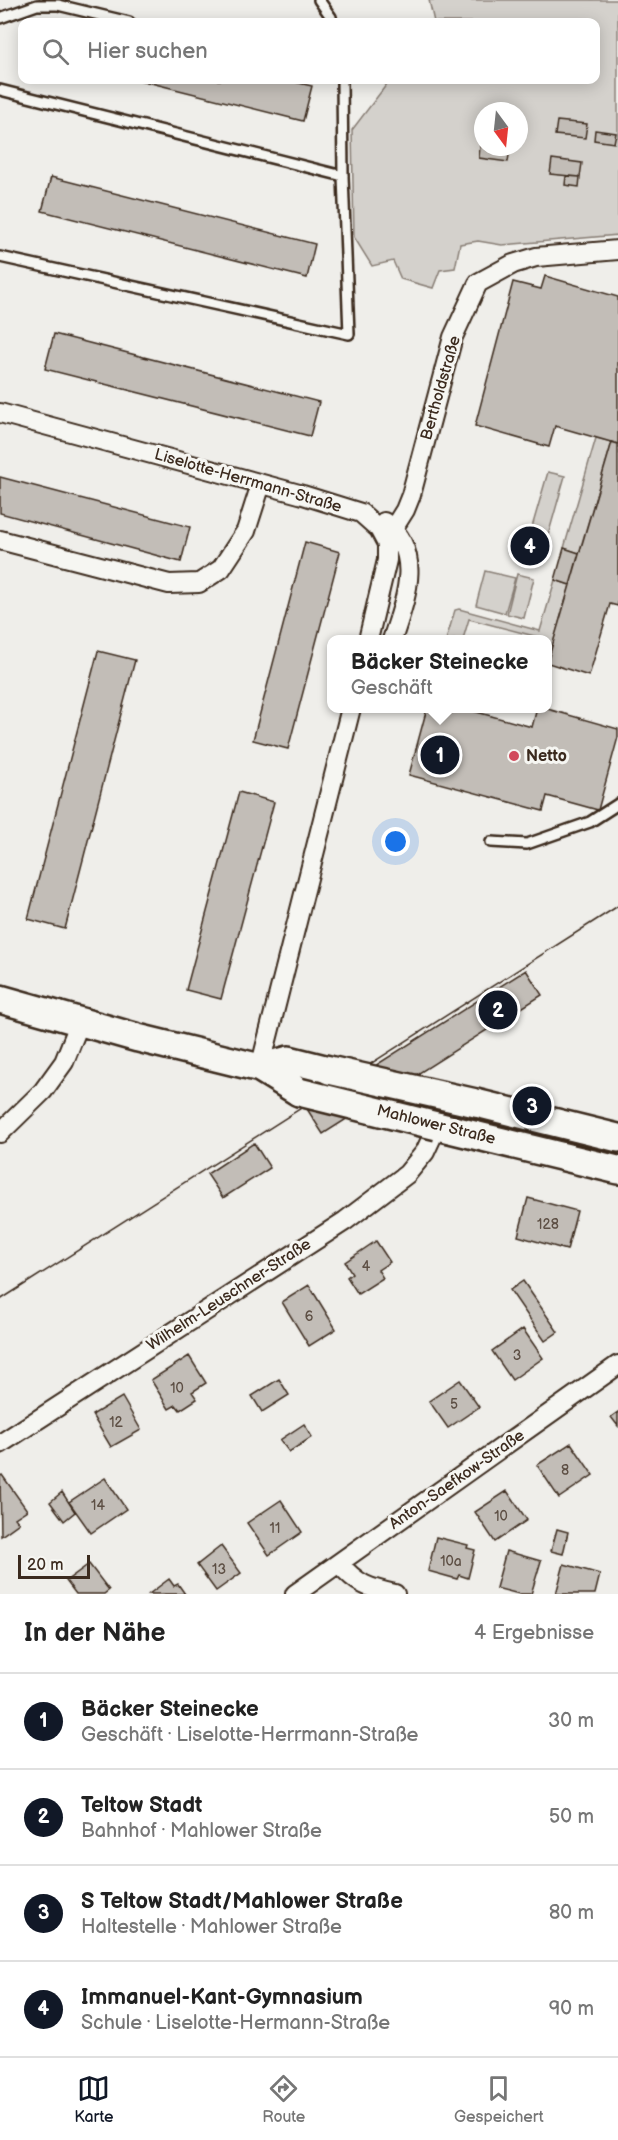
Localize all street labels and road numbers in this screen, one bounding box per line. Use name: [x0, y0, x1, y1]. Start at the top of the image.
street label: Bertholdstraße: [417, 333, 465, 442]
street label: Liselotte-Herrmann-Straße: [152, 445, 344, 517]
street label: Mahlower Straße: [375, 1101, 498, 1149]
street label: Wilhelm-Leuschner-Straße: [143, 1235, 315, 1355]
street label: Anton-Saefkow-Straße: [386, 1426, 529, 1534]

